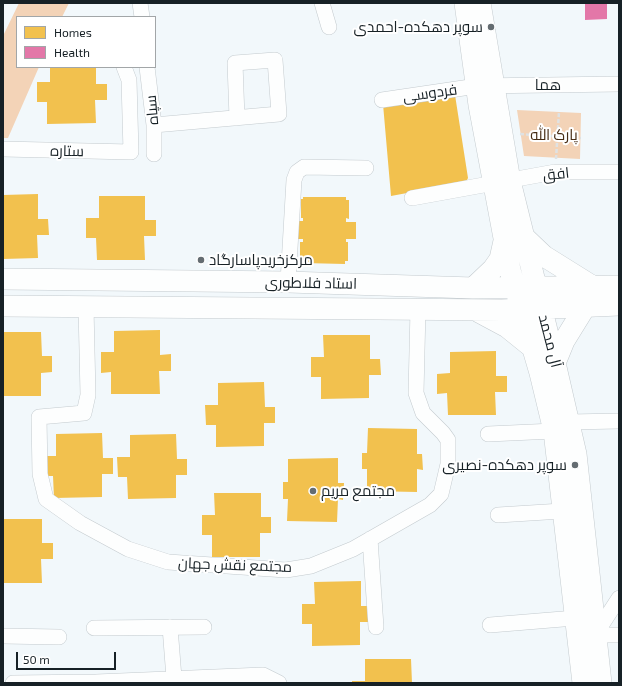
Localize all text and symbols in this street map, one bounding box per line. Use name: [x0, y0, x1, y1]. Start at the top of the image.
legend: [16, 16, 156, 68]
place label: سوپر دهکده-احمدی: [354, 18, 483, 36]
marker: سوپر دهکده-احمدی: [486, 22, 496, 32]
text: Homes: [54, 25, 92, 39]
text: Health: [54, 45, 90, 59]
street label: هما: [535, 76, 561, 94]
street label: فردوسی: [402, 80, 458, 106]
street label: سپاه: [142, 94, 162, 126]
park label: پارک الله: [530, 126, 578, 144]
street label: ستاره: [50, 142, 84, 160]
street label: افق: [542, 164, 570, 184]
place label: مرکزخریدپاسارگاد: [209, 251, 313, 269]
marker: مرکزخریدپاسارگاد: [196, 255, 206, 265]
street label: استاد فلاطوری: [265, 273, 357, 293]
street label: آل محمد: [535, 313, 565, 369]
place label: سوپر دهکده-نصیری: [442, 456, 567, 474]
marker: سوپر دهکده-نصیری: [570, 460, 580, 470]
place label: مجتمع مریم: [321, 482, 395, 500]
marker: مجتمع مریم: [308, 486, 318, 496]
street label: مجتمع نقش جهان: [178, 554, 292, 576]
scale bar: [18, 644, 118, 670]
text: 50 m: [23, 652, 50, 666]

